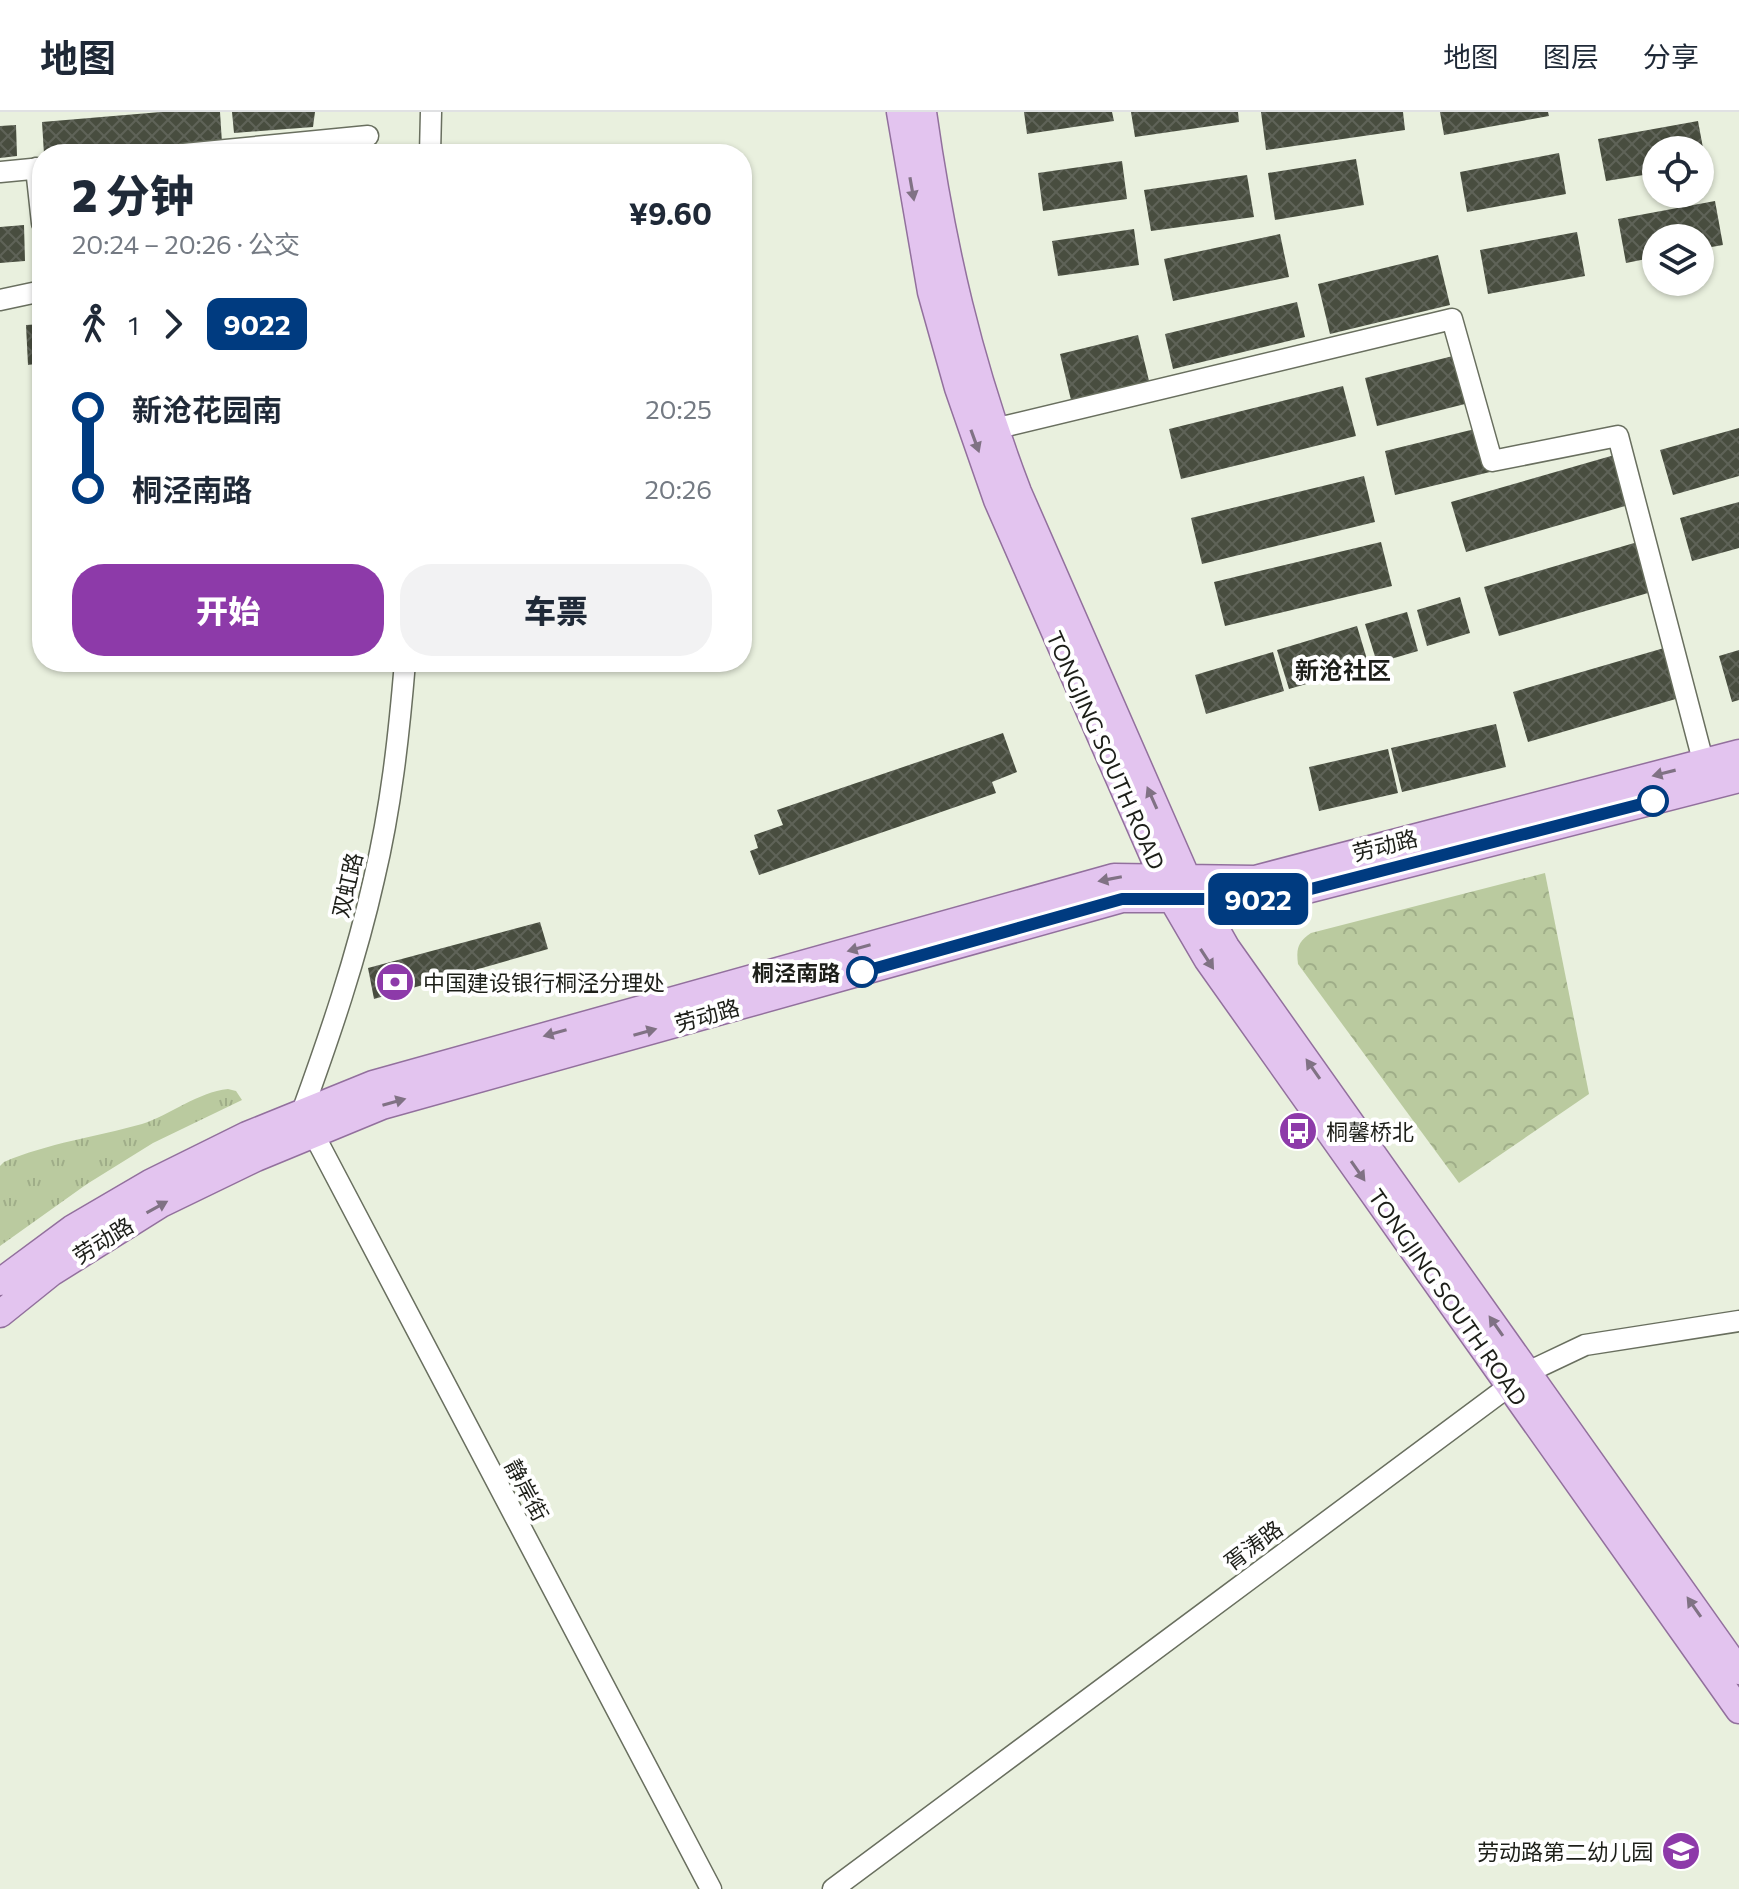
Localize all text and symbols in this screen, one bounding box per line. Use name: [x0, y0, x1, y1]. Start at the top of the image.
text: 地图: [40, 33, 116, 80]
text: 地图: [1443, 39, 1499, 73]
text: 图层: [1543, 39, 1599, 73]
text: 分享: [1643, 39, 1699, 73]
map controls: [1642, 136, 1714, 296]
button: locate: [1642, 136, 1714, 208]
text: 2 分钟: [72, 167, 194, 221]
one-way arrow: [907, 177, 919, 202]
text: ¥9.60: [629, 194, 712, 231]
button: layers: [1642, 224, 1714, 296]
text: 20:24 – 20:26 · 公交: [72, 228, 300, 259]
icon: walk: [72, 302, 116, 346]
icon: forward: [151, 302, 195, 346]
text: 9022: [223, 307, 291, 341]
text: 1: [128, 309, 139, 340]
text: 新沧花园南: [132, 390, 282, 427]
text: 20:25: [645, 393, 712, 424]
one-way arrow: [969, 429, 982, 453]
text: 桐泾南路: [132, 470, 252, 507]
text: 20:26: [644, 473, 712, 504]
button: 开始: [72, 564, 384, 656]
button: 车票: [400, 564, 712, 656]
street label: TONGJING SOUTH ROAD: [1041, 626, 1171, 874]
district label: 新沧社区: [1295, 655, 1391, 684]
one-way arrow: [1651, 768, 1676, 780]
one-way arrow: [1145, 786, 1158, 810]
unlabelled marker: [1638, 786, 1668, 816]
street label: 劳动路: [1350, 824, 1420, 866]
street label: 双虹路: [326, 850, 368, 920]
line badge: 9022: [1202, 873, 1314, 925]
one-way arrow: [1097, 874, 1122, 886]
text: 9022: [1224, 882, 1292, 916]
one-way arrow: [847, 942, 871, 955]
one-way arrow: [1200, 948, 1215, 969]
marker: 桐泾南路: [847, 957, 877, 987]
place label: 桐泾南路: [752, 959, 840, 986]
bank icon: 中国建设银行桐泾分理处: [374, 961, 416, 1003]
place label: 中国建设银行桐泾分理处: [423, 969, 665, 996]
street label: 劳动路: [672, 993, 742, 1037]
one-way arrow: [633, 1025, 657, 1038]
one-way arrow: [542, 1027, 566, 1040]
one-way arrow: [1305, 1059, 1321, 1079]
one-way arrow: [383, 1095, 407, 1108]
bus stop icon: 桐馨桥北: [1277, 1110, 1319, 1152]
place label: 桐馨桥北: [1326, 1118, 1414, 1145]
one-way arrow: [1349, 1160, 1365, 1181]
street label: TONGJING SOUTH ROAD: [1363, 1183, 1533, 1411]
one-way arrow: [145, 1200, 168, 1214]
street label: 劳动路: [68, 1211, 138, 1269]
one-way arrow: [1489, 1316, 1504, 1337]
street label: 静岸街: [500, 1455, 554, 1525]
street label: 胥涛路: [1219, 1514, 1287, 1576]
one-way arrow: [1687, 1597, 1702, 1618]
school or university icon: 劳动路第二幼儿园: [1660, 1830, 1702, 1872]
place label: 劳动路第二幼儿园: [1477, 1838, 1653, 1865]

